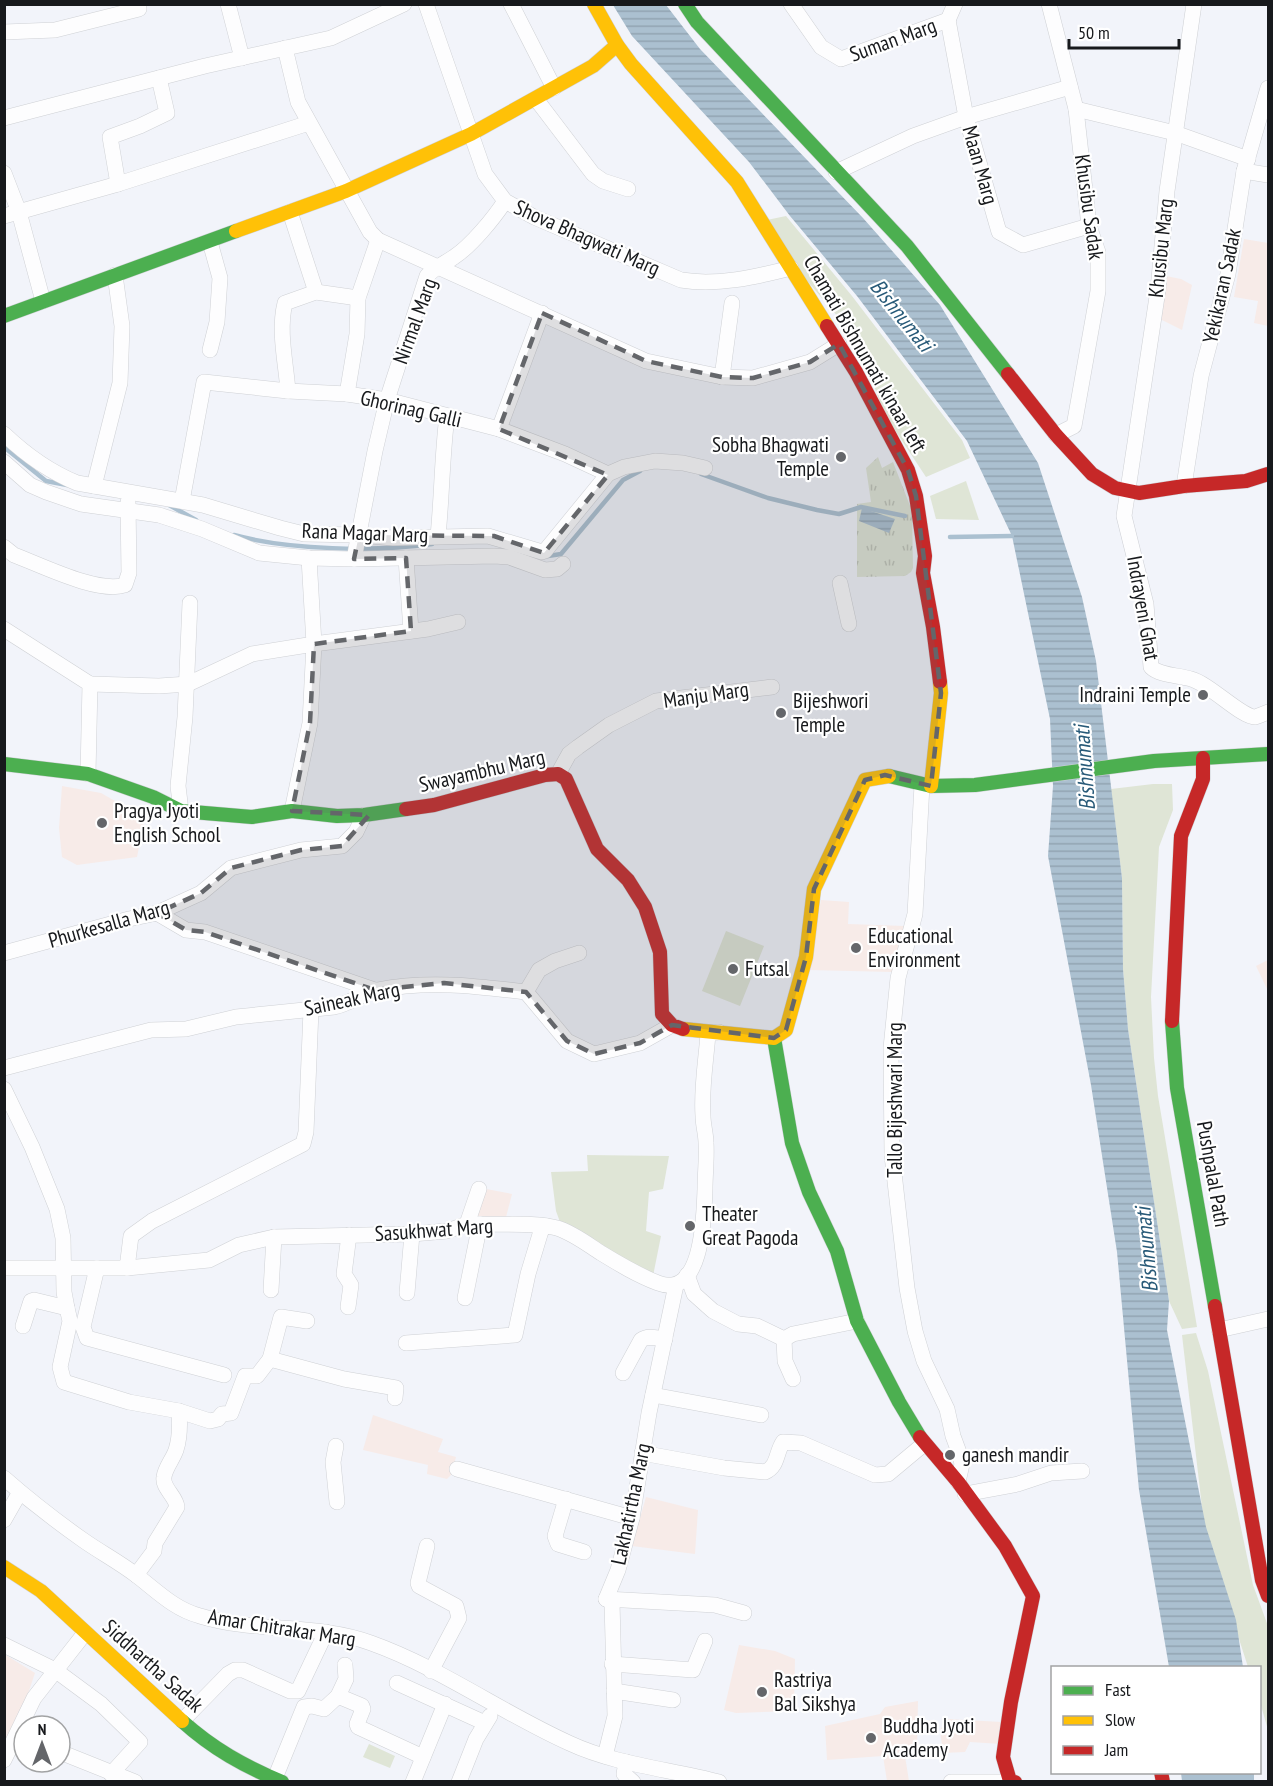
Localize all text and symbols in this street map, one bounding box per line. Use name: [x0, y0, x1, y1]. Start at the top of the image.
street label: Suman Marg: [846, 11, 940, 68]
scale bar: [1069, 12, 1178, 50]
text: 50 m: [1078, 21, 1110, 44]
street label: Maan Marg: [956, 122, 1005, 207]
street label: Khusibu Sadak: [1069, 153, 1110, 261]
street label: Shova Bhagwati Marg: [510, 193, 664, 282]
street label: Khusibu Marg: [1142, 197, 1179, 299]
street label: Yekikaran Sadak: [1196, 226, 1247, 346]
street label: Chamati Bishnumati kinaar left: [798, 250, 933, 457]
water label: Bishnumati: [864, 273, 942, 360]
street label: Nirmal Marg: [387, 274, 443, 368]
street label: Ghorinag Galli: [358, 384, 464, 433]
place label: Sobha Bhagwati Temple: [712, 431, 829, 482]
marker: Sobha Bhagwati Temple: [834, 450, 848, 464]
street label: Rana Magar Marg: [301, 517, 429, 548]
street label: Indrayeni Ghat: [1121, 553, 1166, 663]
street label: Manju Marg: [662, 675, 750, 714]
place label: Indraini Temple: [1079, 681, 1191, 708]
place label: Bijeshwori Temple: [793, 687, 869, 738]
marker: Indraini Temple: [1196, 688, 1210, 702]
marker: Bijeshwori Temple: [774, 706, 788, 720]
water label: Bishnumati: [1067, 721, 1101, 812]
street label: Swayambhu Marg: [416, 743, 547, 798]
place label: Pragya Jyoti English School: [114, 797, 220, 848]
marker: Pragya Jyoti English School: [95, 816, 109, 830]
street label: Phurkesalla Marg: [45, 893, 173, 954]
place label: Educational Environment: [868, 922, 961, 973]
marker: Educational Environment: [849, 941, 863, 955]
place label: Futsal: [745, 955, 789, 982]
marker: Futsal: [726, 962, 740, 976]
street label: Saineak Marg: [302, 975, 402, 1022]
street label: Tallo Bijeshwari Marg: [881, 1022, 908, 1178]
street label: Pushpalal Path: [1191, 1119, 1236, 1229]
place label: Theater Great Pagoda: [702, 1200, 798, 1251]
water label: Bishnumati: [1128, 1203, 1164, 1294]
street label: Sasukhwat Marg: [374, 1212, 494, 1247]
marker: Theater Great Pagoda: [683, 1219, 697, 1233]
street label: Lakhatirtha Marg: [604, 1441, 657, 1567]
place label: ganesh mandir: [962, 1441, 1069, 1468]
marker: ganesh mandir: [943, 1448, 957, 1462]
street label: Amar Chitrakar Marg: [206, 1603, 358, 1652]
street label: Siddhartha Sadak: [97, 1613, 209, 1718]
place label: Rastriya Bal Sikshya: [774, 1666, 856, 1717]
legend: [1051, 1666, 1261, 1774]
text: Fast: [1105, 1678, 1131, 1701]
marker: Rastriya Bal Sikshya: [755, 1685, 769, 1699]
text: Slow: [1105, 1708, 1136, 1731]
place label: Buddha Jyoti Academy: [883, 1712, 975, 1763]
north arrow: [12, 1714, 72, 1774]
text: N: [38, 1719, 46, 1739]
marker: Buddha Jyoti Academy: [864, 1731, 878, 1745]
text: Jam: [1104, 1738, 1128, 1761]

